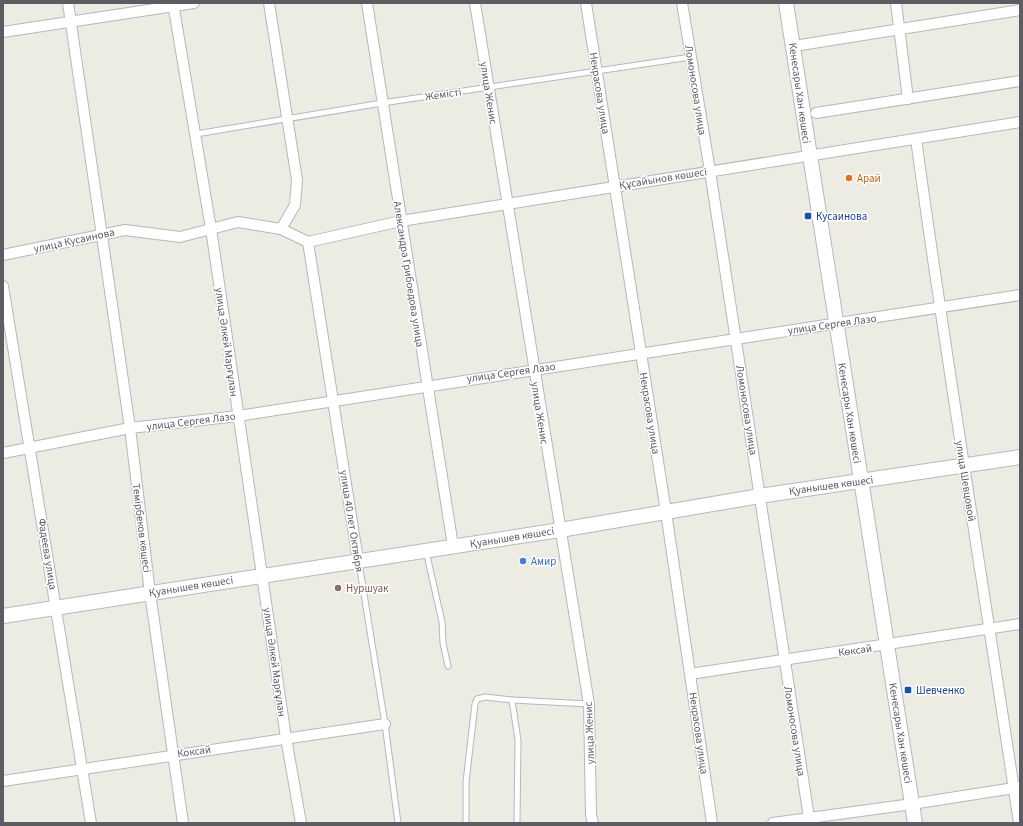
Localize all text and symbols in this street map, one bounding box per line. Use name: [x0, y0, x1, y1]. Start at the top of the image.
street label: Кенесары Хан көшесі: [785, 42, 814, 144]
street label: Ломоносова улица: [681, 44, 710, 136]
street label: Некрасова улица: [586, 51, 613, 135]
street label: улица Женис: [476, 61, 501, 125]
street label: Жемісті: [424, 84, 462, 105]
street label: Құсайынов көшесі: [618, 164, 708, 193]
place label: Арай: [857, 171, 881, 186]
marker: Арай: [844, 173, 854, 183]
street label: Александра Грибоедова улица: [390, 200, 427, 348]
place label: Кусаинова: [816, 209, 867, 224]
marker: Кусаинова: [803, 211, 813, 221]
street label: улица Кусаинова: [32, 225, 116, 256]
street label: улица Әлкей Марғұлан: [211, 287, 242, 398]
street label: улица Сергея Лазо: [787, 311, 878, 338]
street label: улица Сергея Лазо: [466, 359, 557, 386]
street label: Кенесары Хан көшесі: [834, 362, 865, 464]
street label: Ломоносова улица: [732, 364, 761, 456]
street label: Некрасова улица: [636, 371, 663, 455]
street label: улица Женис: [527, 381, 552, 445]
street label: улица Сергея Лазо: [146, 409, 237, 434]
street label: улица Шевцовой: [952, 440, 979, 523]
street label: улица 40 лет Октября: [336, 469, 367, 573]
street label: Қуанышев көшесі: [788, 472, 874, 499]
street label: Темірбеков көшесі: [129, 483, 154, 573]
street label: Фадеева улица: [34, 517, 61, 591]
street label: Қуанышев көшесі: [469, 523, 555, 552]
place label: Амир: [531, 554, 556, 569]
marker: Амир: [518, 556, 528, 566]
street label: Қуанышев көшесі: [148, 572, 234, 601]
place label: Нуршуак: [346, 581, 389, 596]
marker: Нуршуак: [333, 583, 343, 593]
street label: улица Әлкей Марғұлан: [259, 607, 290, 718]
street label: Көксай: [837, 641, 873, 660]
street label: Кенесары Хан көшесі: [885, 682, 916, 784]
place label: Шевченко: [916, 683, 965, 698]
street label: Ломоносова улица: [780, 685, 809, 777]
marker: Шевченко: [903, 685, 913, 695]
street label: Некрасова улица: [685, 691, 712, 775]
street label: улица Женис: [581, 701, 598, 765]
street label: Коксай: [176, 742, 212, 761]

